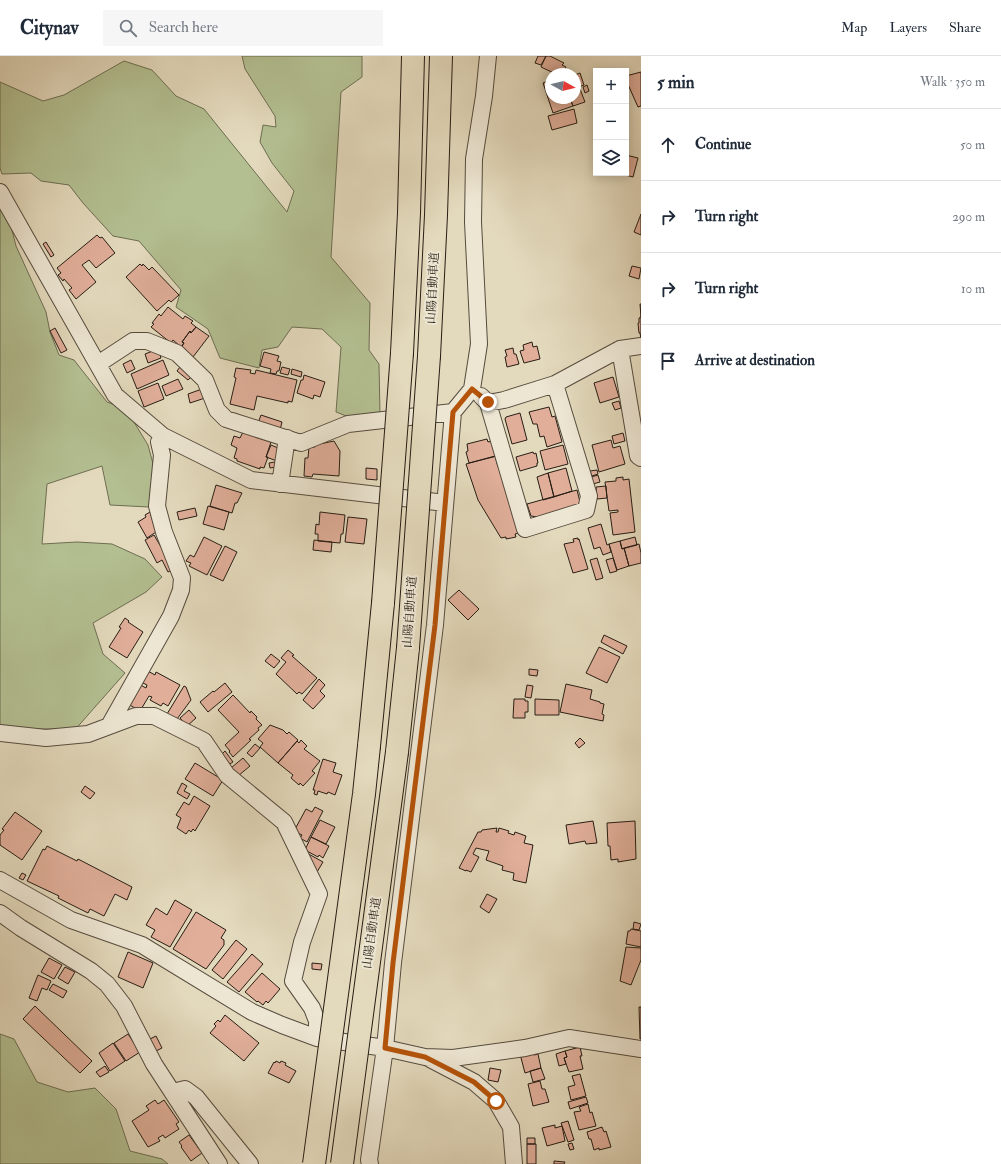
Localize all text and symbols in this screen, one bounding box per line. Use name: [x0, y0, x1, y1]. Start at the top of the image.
search box: [103, 10, 383, 46]
text: Citynav: [20, 16, 79, 40]
icon: search: [117, 17, 139, 39]
text: Search here: [149, 18, 218, 37]
text: Map: [841, 19, 867, 36]
text: Layers: [889, 19, 927, 36]
text: Share: [949, 19, 981, 36]
north arrow: [545, 68, 581, 104]
map controls: [593, 68, 629, 176]
button: +: [593, 68, 629, 104]
text: 5 min: [657, 72, 695, 93]
text: Walk · 350 m: [920, 74, 985, 90]
button: −: [593, 104, 629, 140]
icon: ahead: [657, 134, 679, 156]
text: Continue: [695, 135, 751, 154]
text: 50 m: [960, 137, 985, 153]
button: layers: [593, 140, 629, 176]
icon: right: [657, 206, 679, 228]
text: Turn right: [695, 207, 758, 226]
text: 290 m: [952, 209, 985, 225]
street label: 山陽自動車道: [424, 252, 442, 324]
icon: right: [657, 278, 679, 300]
text: Turn right: [695, 279, 758, 298]
text: 10 m: [961, 281, 985, 297]
icon: arrive: [657, 350, 679, 372]
text: Arrive at destination: [695, 351, 815, 370]
route end: [479, 393, 497, 411]
street label: 山陽自動車道: [400, 576, 420, 648]
street label: 山陽自動車道: [360, 896, 384, 970]
route start: [487, 1092, 505, 1110]

